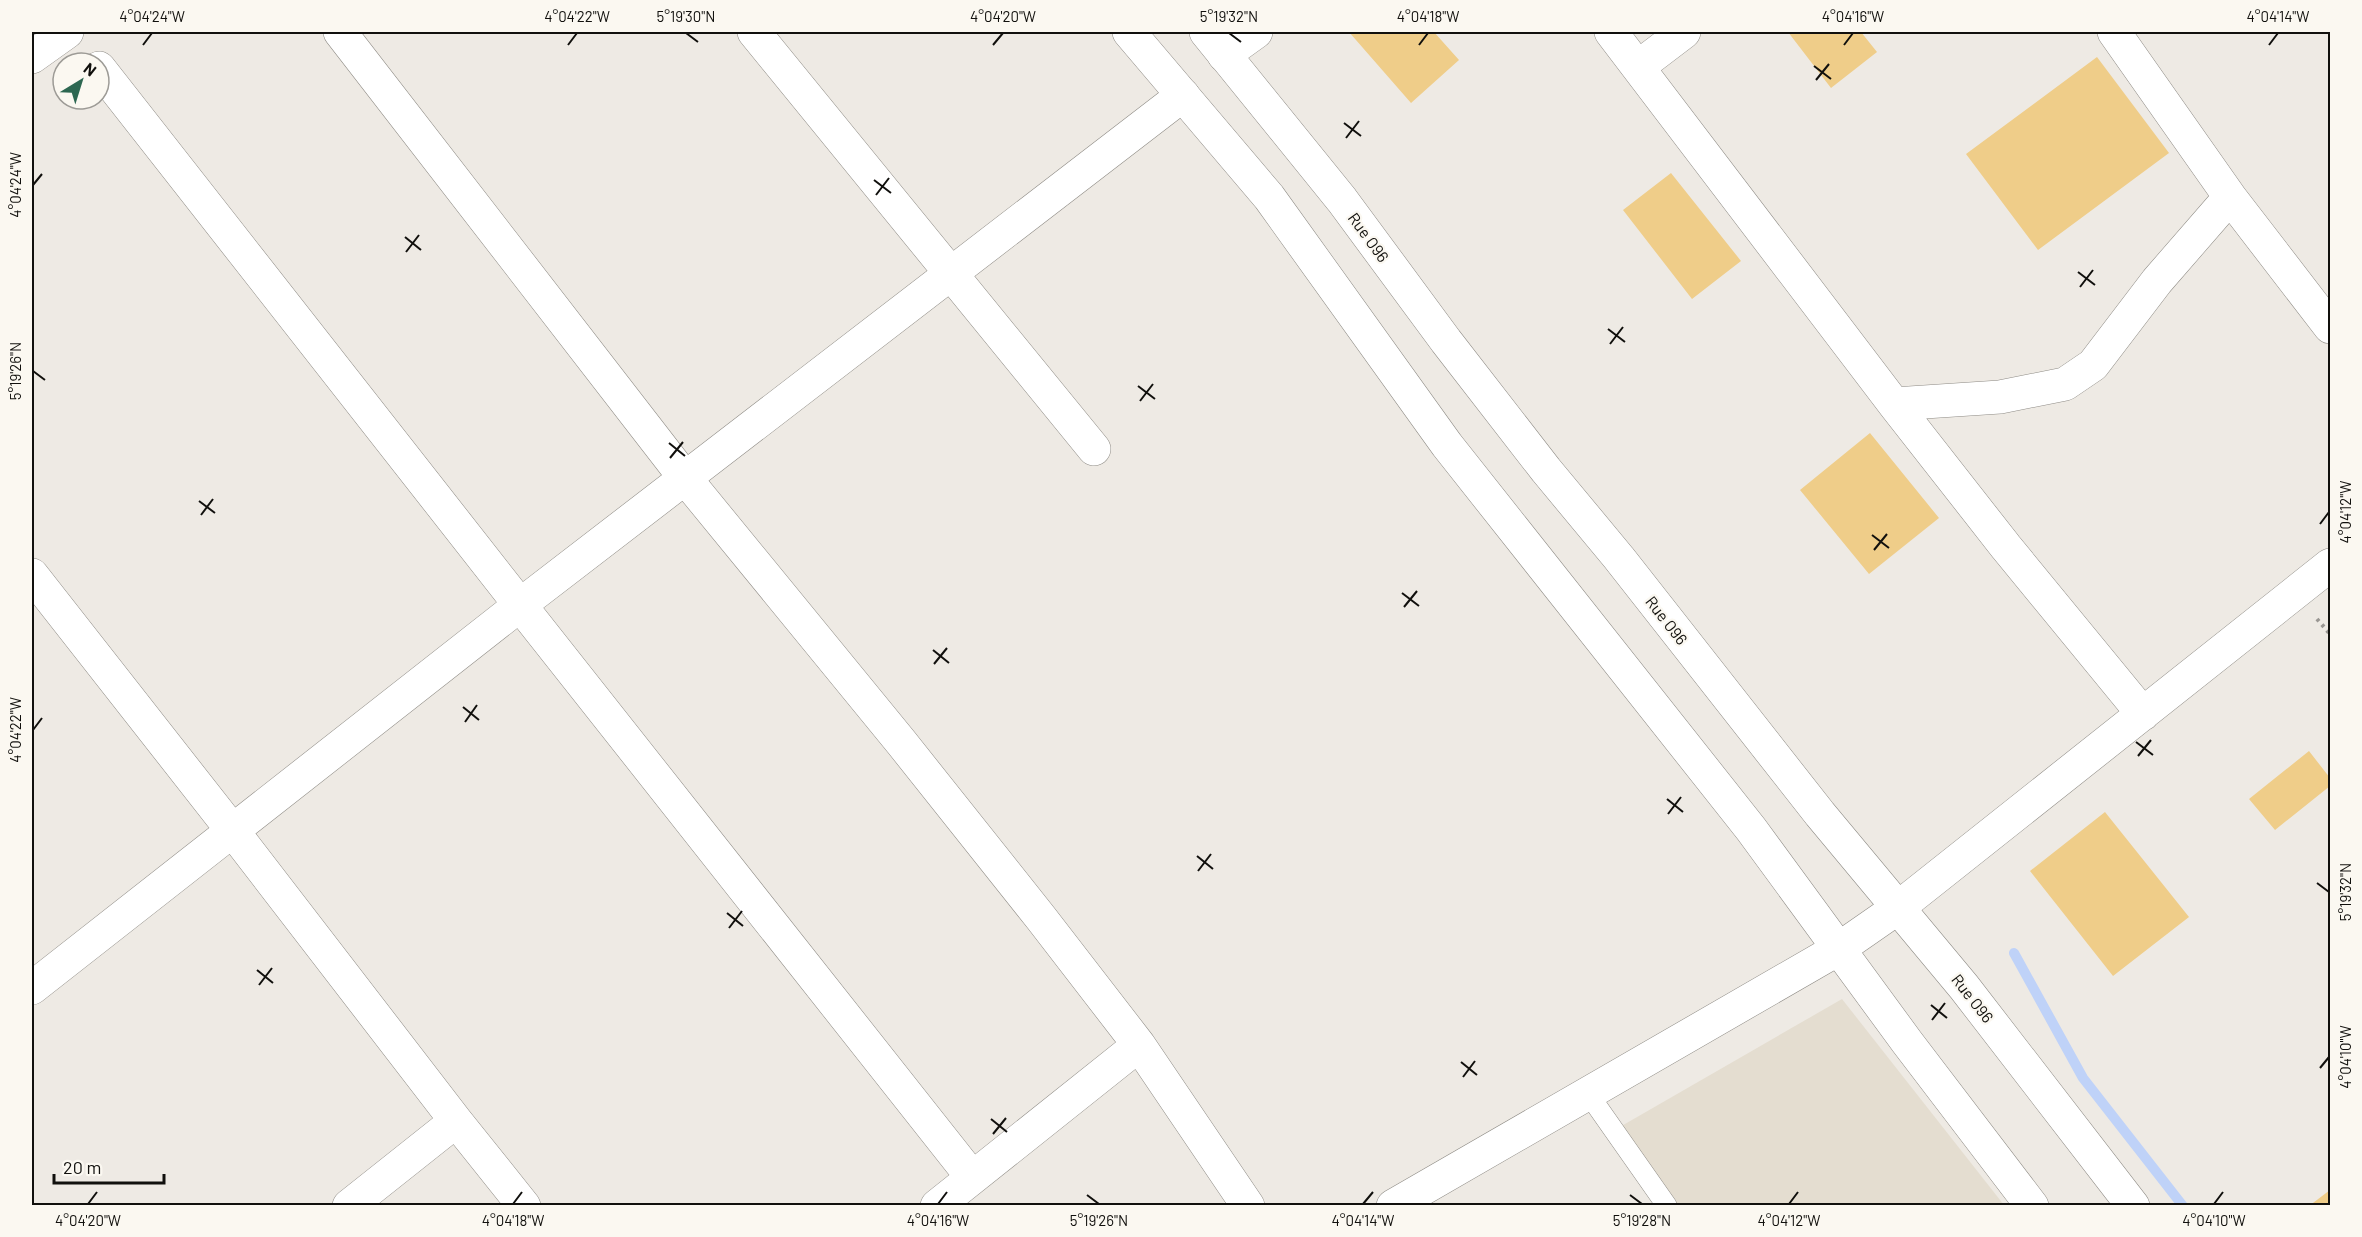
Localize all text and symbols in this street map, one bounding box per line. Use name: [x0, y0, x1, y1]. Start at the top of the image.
text: 4°04'24"W: [119, 7, 185, 25]
text: 4°04'22"W: [544, 7, 610, 25]
text: 5°19'30"N: [657, 7, 715, 25]
text: 4°04'20"W: [970, 7, 1036, 25]
text: 5°19'32"N: [1200, 7, 1258, 25]
text: 4°04'18"W: [1397, 7, 1459, 25]
text: 4°04'16"W: [1822, 7, 1884, 25]
text: 4°04'14"W: [2247, 7, 2309, 25]
north arrow: [51, 51, 111, 111]
text: N: [81, 58, 101, 80]
text: 4°04'24"W: [6, 152, 24, 218]
street label: Rue O96: [1345, 209, 1393, 265]
text: 5°19'26"N: [6, 342, 24, 400]
text: 4°04'12"W: [2336, 481, 2354, 543]
street label: Rue O96: [1642, 592, 1692, 648]
text: 4°04'22"W: [6, 697, 24, 763]
text: 5°19'32"N: [2336, 863, 2354, 921]
street label: Rue O96: [1948, 970, 1998, 1026]
text: 4°04'10"W: [2336, 1025, 2354, 1089]
scale bar: [54, 1147, 164, 1185]
text: 20 m: [63, 1156, 101, 1178]
text: 4°04'20"W: [55, 1211, 121, 1229]
text: 4°04'18"W: [482, 1211, 544, 1229]
text: 4°04'16"W: [907, 1211, 969, 1229]
text: 5°19'26"N: [1070, 1211, 1128, 1229]
text: 4°04'14"W: [1332, 1211, 1394, 1229]
text: 5°19'28"N: [1613, 1211, 1671, 1229]
text: 4°04'12"W: [1758, 1211, 1820, 1229]
text: 4°04'10"W: [2182, 1211, 2246, 1229]

